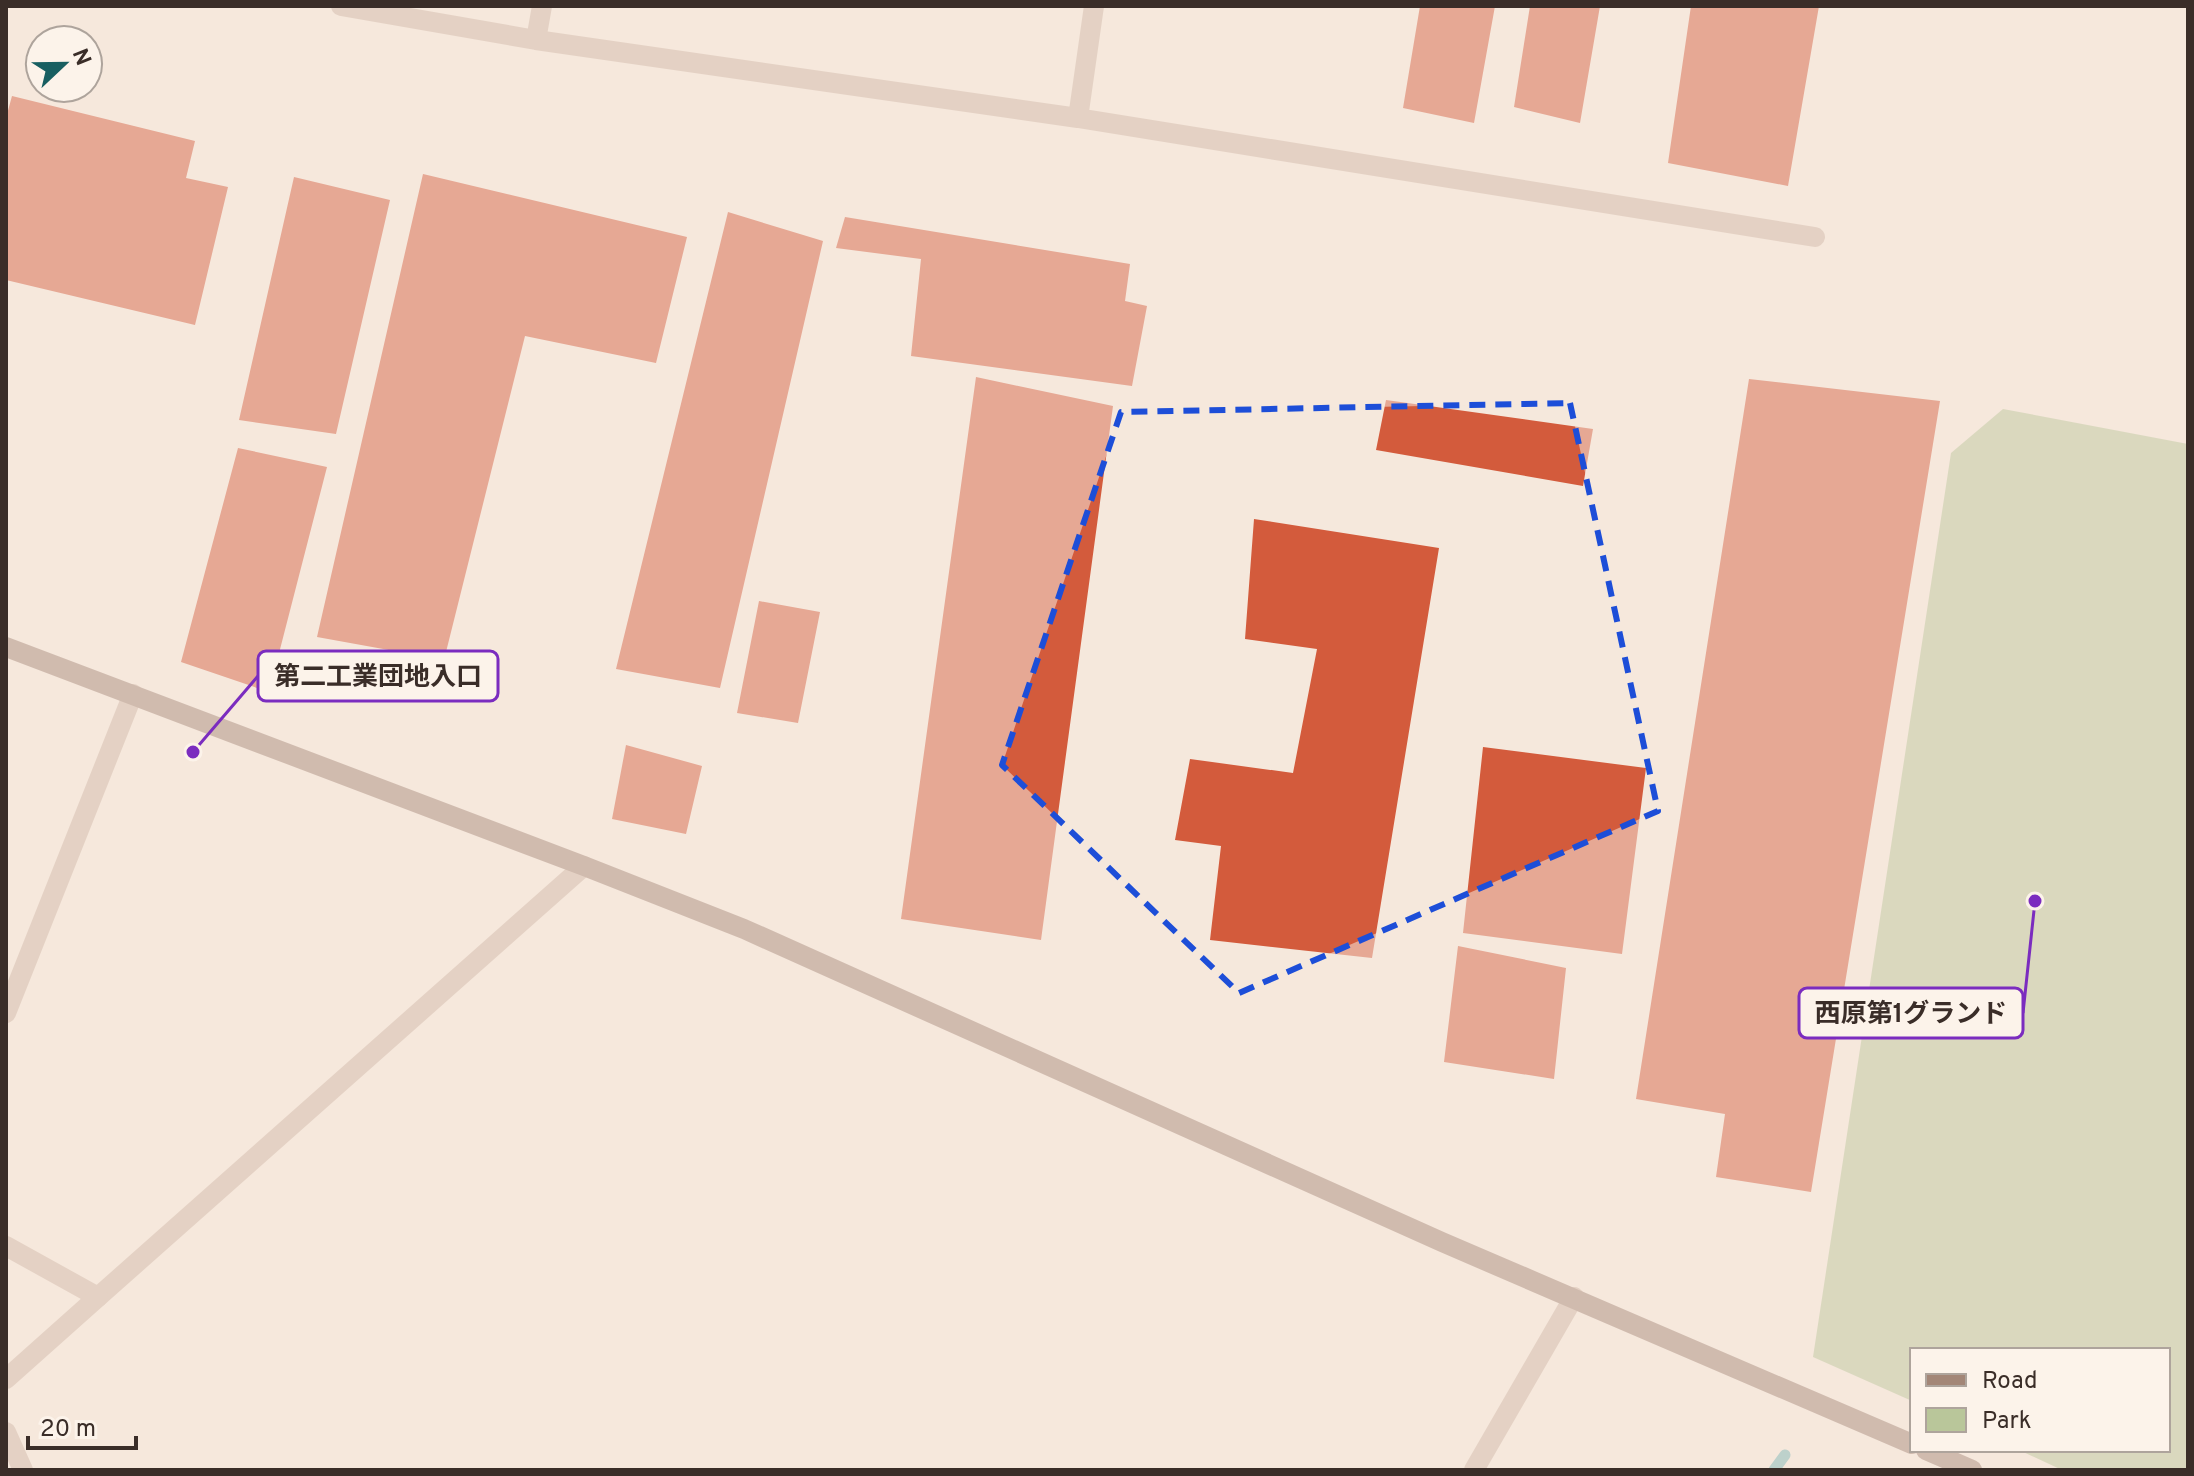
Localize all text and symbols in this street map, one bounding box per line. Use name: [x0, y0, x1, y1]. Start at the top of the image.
north arrow: [24, 24, 104, 104]
text: N: [65, 45, 96, 70]
callout: 第二工業団地入口: [258, 651, 498, 701]
text: 第二工業団地入口: [274, 662, 482, 695]
callout: 西原第1グランド: [1799, 988, 2023, 1038]
text: 西原第1グランド: [1815, 999, 2007, 1032]
legend: [1910, 1348, 2170, 1452]
text: Road: [1982, 1367, 2038, 1397]
scale bar: [28, 1400, 136, 1450]
text: Park: [1982, 1407, 2032, 1437]
text: 20 m: [40, 1415, 96, 1445]

